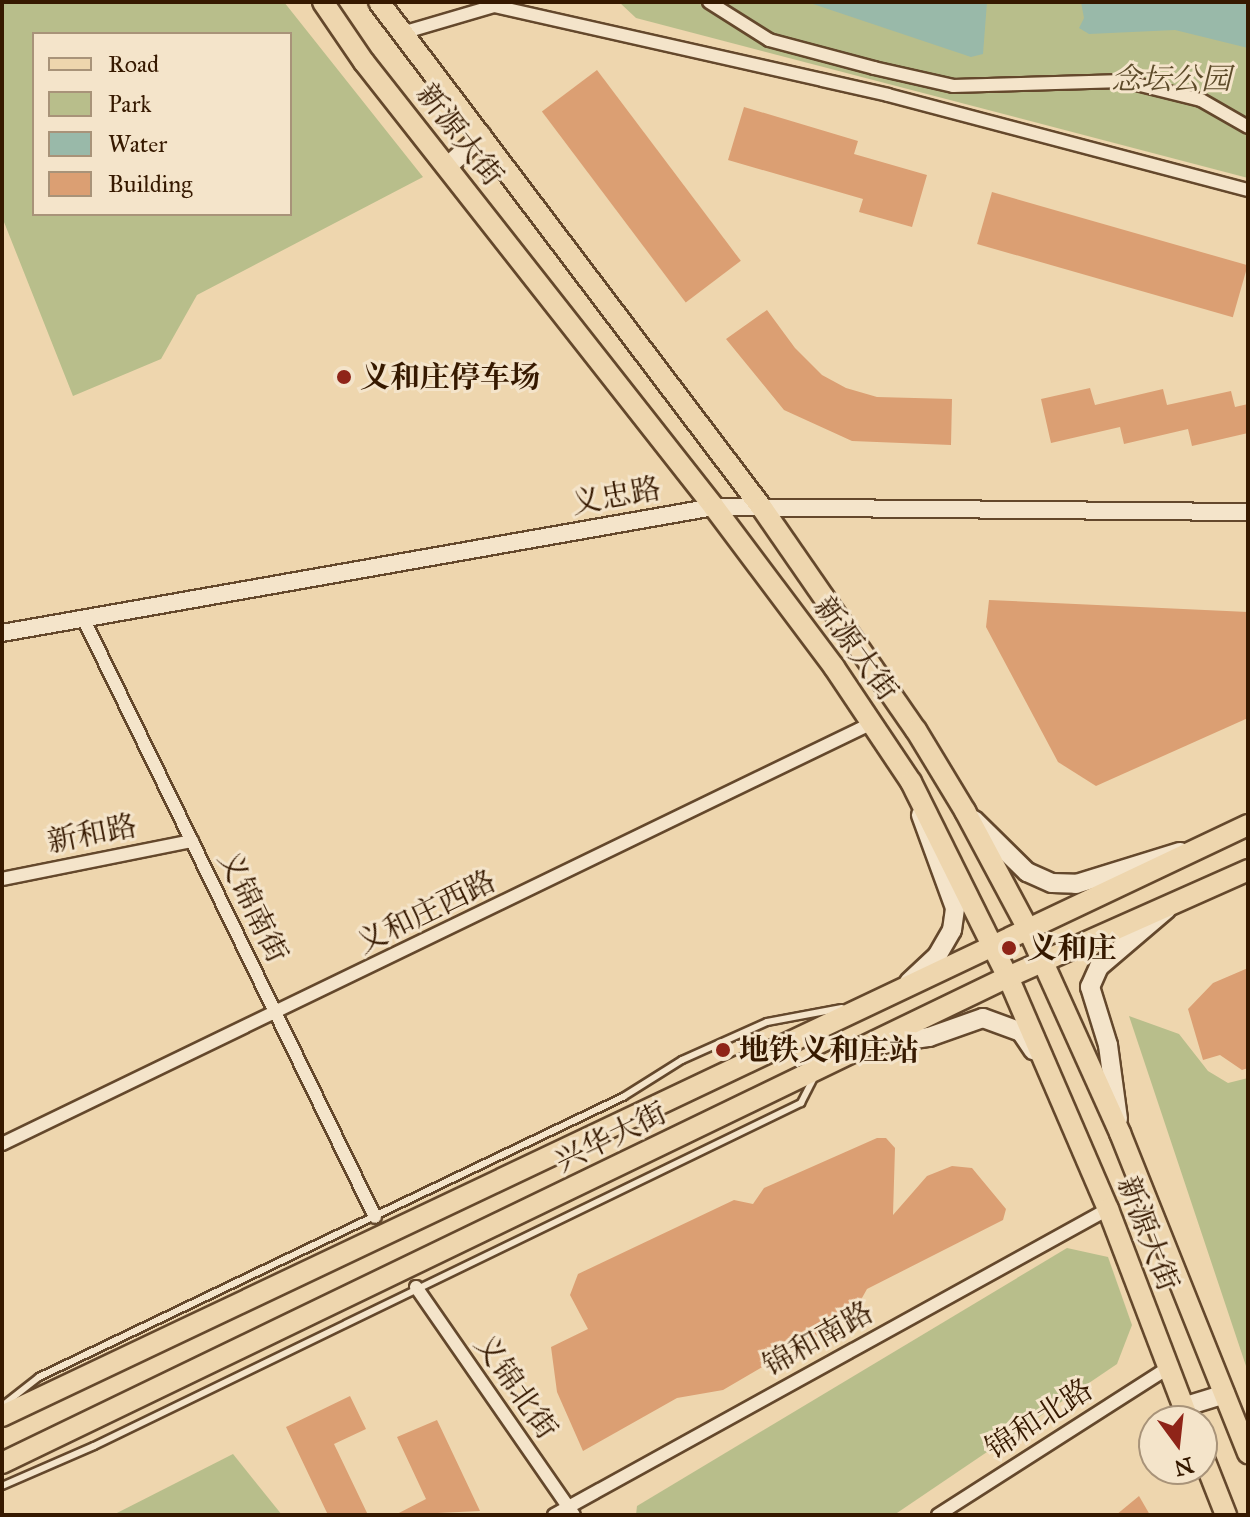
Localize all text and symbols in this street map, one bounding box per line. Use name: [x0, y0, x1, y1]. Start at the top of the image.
legend: [32, 32, 292, 216]
text: Road: [108, 49, 159, 79]
park label: 念坛公园: [1111, 61, 1231, 97]
street label: 新源大街: [409, 77, 511, 193]
text: Park: [108, 89, 151, 119]
text: Water: [108, 129, 167, 159]
text: Building: [108, 169, 193, 199]
place label: 义和庄停车场: [360, 359, 540, 395]
marker: 义和庄停车场: [335, 368, 353, 386]
street label: 义忠路: [569, 470, 663, 522]
street label: 新源大街: [806, 590, 906, 708]
street label: 新和路: [44, 808, 140, 860]
street label: 义锦南街: [211, 845, 295, 969]
street label: 义和庄西路: [351, 863, 501, 961]
place label: 义和庄: [1027, 930, 1117, 966]
marker: 义和庄: [998, 937, 1020, 959]
place label: 地铁义和庄站: [739, 1032, 919, 1068]
marker: 地铁义和庄站: [714, 1041, 732, 1059]
street label: 兴华大街: [549, 1095, 673, 1179]
street label: 新源大街: [1110, 1172, 1186, 1296]
street label: 锦和南路: [757, 1294, 879, 1384]
street label: 义锦北街: [467, 1328, 565, 1446]
street label: 锦和北路: [979, 1371, 1099, 1467]
north arrow: [1138, 1405, 1218, 1485]
text: N: [1171, 1451, 1196, 1482]

